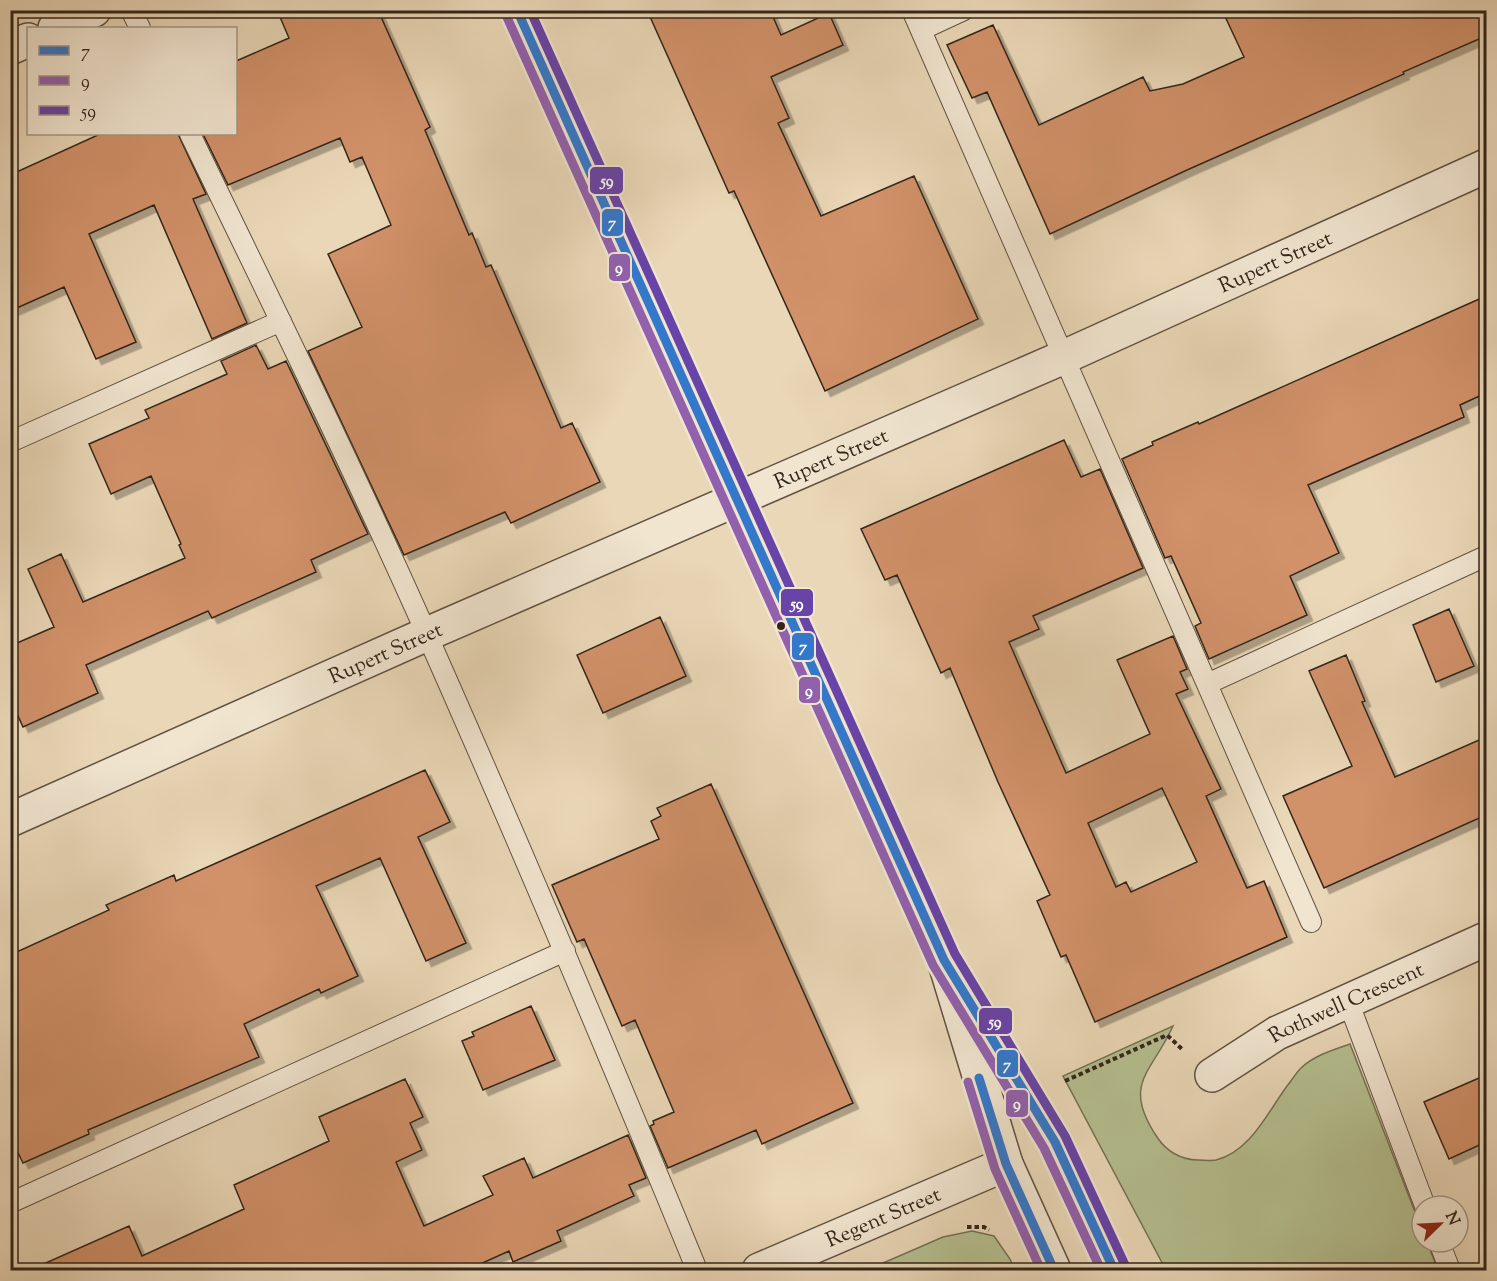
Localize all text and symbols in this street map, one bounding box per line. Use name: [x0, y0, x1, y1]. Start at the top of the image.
legend: [27, 27, 237, 135]
text: 7: [81, 40, 90, 66]
text: 9: [81, 70, 90, 96]
text: 59: [80, 100, 96, 126]
line badge: 59: [589, 166, 624, 195]
text: 59: [598, 171, 614, 194]
line badge: 7: [601, 208, 624, 237]
text: 7: [608, 213, 617, 236]
street label: Rupert Street: [1214, 224, 1338, 302]
line badge: 9: [608, 253, 631, 282]
text: 9: [615, 258, 623, 281]
street label: Rupert Street: [770, 422, 894, 498]
line badge: 59: [780, 588, 814, 617]
text: 59: [788, 594, 804, 617]
street label: Rupert Street: [324, 616, 448, 693]
unlabelled marker: [775, 620, 787, 632]
line badge: 7: [791, 632, 815, 661]
text: 7: [799, 637, 808, 660]
line badge: 9: [798, 676, 821, 704]
text: 9: [805, 681, 813, 704]
street label: Rothwell Crescent: [1263, 956, 1429, 1052]
line badge: 59: [978, 1007, 1013, 1035]
text: 59: [986, 1012, 1002, 1035]
line badge: 7: [996, 1049, 1019, 1078]
text: 7: [1003, 1055, 1012, 1078]
line badge: 9: [1005, 1089, 1029, 1118]
text: 9: [1013, 1094, 1021, 1117]
street label: Regent Street: [822, 1181, 946, 1257]
north arrow: [1410, 1194, 1470, 1254]
text: N: [1438, 1208, 1465, 1230]

